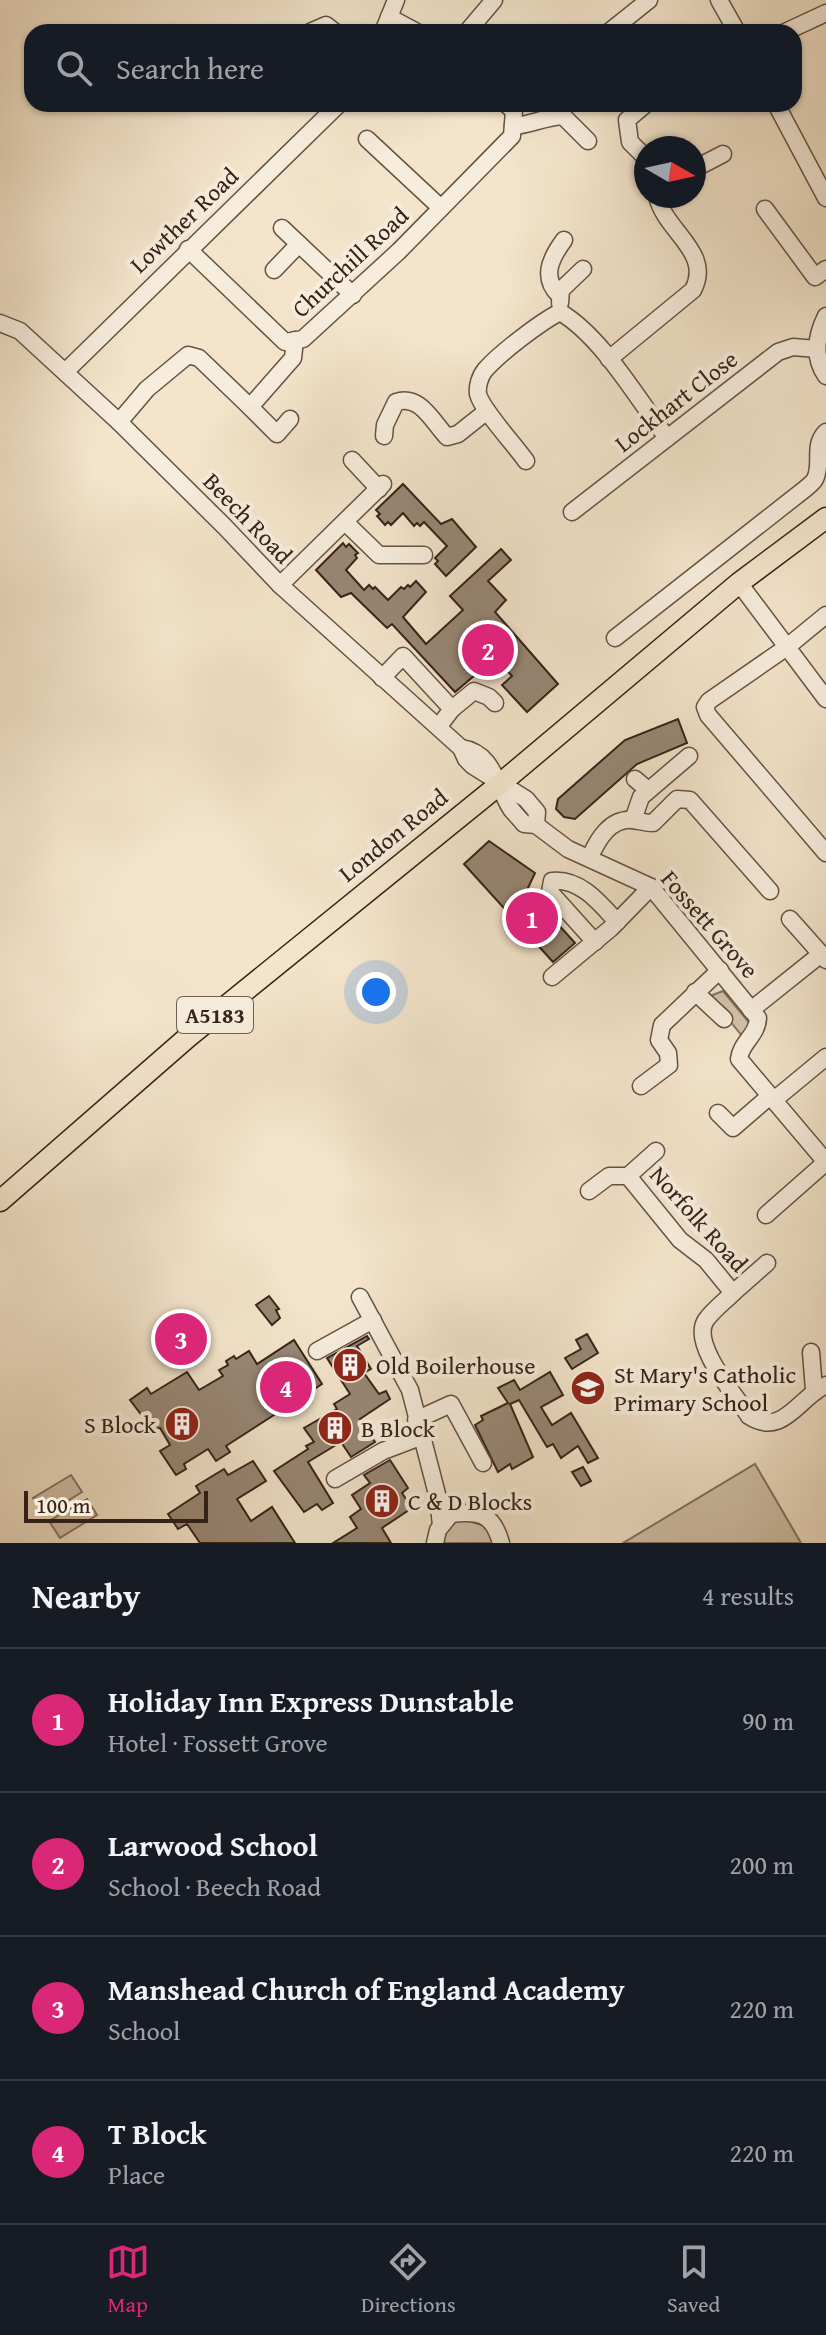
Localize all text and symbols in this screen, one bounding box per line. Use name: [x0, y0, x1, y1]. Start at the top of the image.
search box: [24, 24, 802, 112]
icon: search: [52, 46, 96, 90]
text: Search here: [116, 46, 264, 90]
north arrow: [634, 136, 706, 208]
street label: Lowther Road: [122, 159, 246, 281]
street label: Churchill Road: [284, 198, 416, 325]
street label: Lockhart Close: [607, 342, 745, 460]
street label: Beech Road: [195, 464, 301, 572]
pin: 2: [462, 620, 514, 680]
street label: London Road: [331, 780, 455, 890]
street label: Fossett Grove: [653, 862, 767, 986]
pin: 1: [506, 888, 558, 948]
your location: [356, 972, 396, 1012]
road number: A5183: [177, 997, 253, 1033]
street label: Norfolk Road: [642, 1158, 756, 1280]
pin: 3: [155, 1309, 207, 1369]
building icon: Old Boilerhouse: [331, 1346, 369, 1384]
place label: Old Boilerhouse: [376, 1348, 535, 1383]
pin: 4: [260, 1357, 312, 1417]
place label: St Mary's Catholic Primary School: [614, 1357, 796, 1420]
school or university icon: St Mary's Catholic Primary School: [569, 1369, 607, 1407]
building icon: S Block: [163, 1405, 201, 1443]
place label: S Block: [84, 1407, 157, 1442]
building icon: B Block: [316, 1409, 354, 1447]
place label: B Block: [361, 1411, 436, 1446]
building icon: C & D Blocks: [363, 1482, 401, 1520]
place label: C & D Blocks: [408, 1484, 532, 1519]
scale bar: [24, 1487, 208, 1523]
text: 100 m: [36, 1489, 91, 1521]
text: Nearby: [32, 1571, 141, 1620]
text: 4 results: [702, 1576, 794, 1615]
text: Holiday Inn Express Dunstable: [108, 1679, 514, 1723]
text: 1: [51, 1701, 65, 1740]
text: 90 m: [742, 1701, 794, 1740]
text: Hotel · Fossett Grove: [108, 1723, 328, 1762]
text: Larwood School: [108, 1823, 318, 1867]
text: 2: [51, 1845, 65, 1884]
text: 200 m: [729, 1845, 794, 1884]
text: School · Beech Road: [108, 1867, 321, 1906]
text: Manshead Church of England Academy: [108, 1967, 625, 2011]
text: 3: [51, 1989, 65, 2028]
text: 220 m: [729, 1989, 794, 2028]
text: School: [108, 2011, 180, 2050]
text: T Block: [108, 2111, 207, 2155]
text: 4: [51, 2133, 65, 2172]
text: 220 m: [729, 2133, 794, 2172]
text: Place: [108, 2155, 165, 2194]
tab: Map: [106, 2240, 150, 2320]
tab: Directions: [361, 2240, 456, 2320]
tab: Saved: [667, 2240, 720, 2320]

